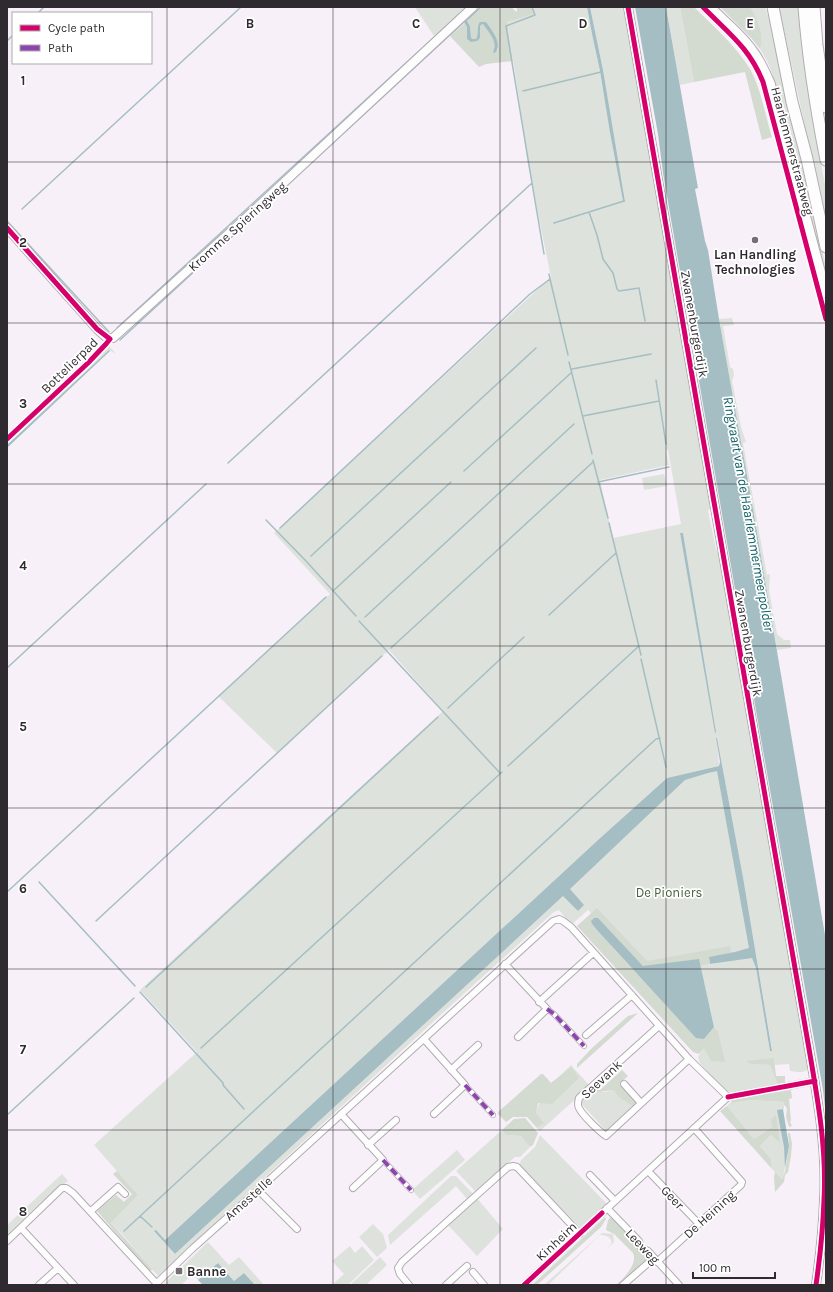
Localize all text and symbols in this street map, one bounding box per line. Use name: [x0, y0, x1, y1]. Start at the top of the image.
legend: [12, 12, 152, 64]
text: B: [246, 16, 254, 31]
text: C: [412, 16, 420, 31]
text: D: [579, 16, 588, 31]
text: E: [746, 16, 754, 31]
text: Cycle path: [48, 21, 105, 35]
text: Path: [48, 41, 73, 55]
text: 1: [21, 73, 25, 88]
street label: Haarlemmerstraatweg: [768, 85, 817, 218]
street label: Kromme Spieringweg: [185, 178, 290, 274]
text: 2: [19, 235, 27, 250]
marker: Lan Handling Technologies: [750, 235, 760, 245]
place label: Lan Handling Technologies: [714, 247, 797, 277]
street label: Zwanenburgerdijk: [678, 269, 711, 379]
street label: Bottelierpad: [38, 335, 101, 396]
water label: Ringvaart van de Haarlemmermeerpolder: [719, 395, 778, 634]
text: 3: [19, 396, 27, 411]
text: 4: [19, 558, 27, 573]
street label: Zwanenburgerdijk: [732, 588, 765, 698]
text: 5: [19, 719, 27, 734]
text: 6: [19, 881, 27, 896]
park label: De Pioniers: [636, 885, 702, 900]
text: 7: [20, 1042, 27, 1057]
street label: Seevank: [578, 1057, 625, 1102]
street label: Amestelle: [222, 1173, 275, 1224]
street label: Geer: [658, 1183, 687, 1212]
street label: De Heining: [680, 1187, 739, 1242]
text: 8: [19, 1204, 27, 1219]
street label: Kinheim: [533, 1219, 580, 1264]
street label: Leeweg: [623, 1226, 663, 1268]
scale bar: [693, 1254, 775, 1280]
text: 100 m: [699, 1261, 731, 1275]
place label: Banne: [187, 1264, 226, 1279]
marker: Banne: [174, 1266, 184, 1276]

